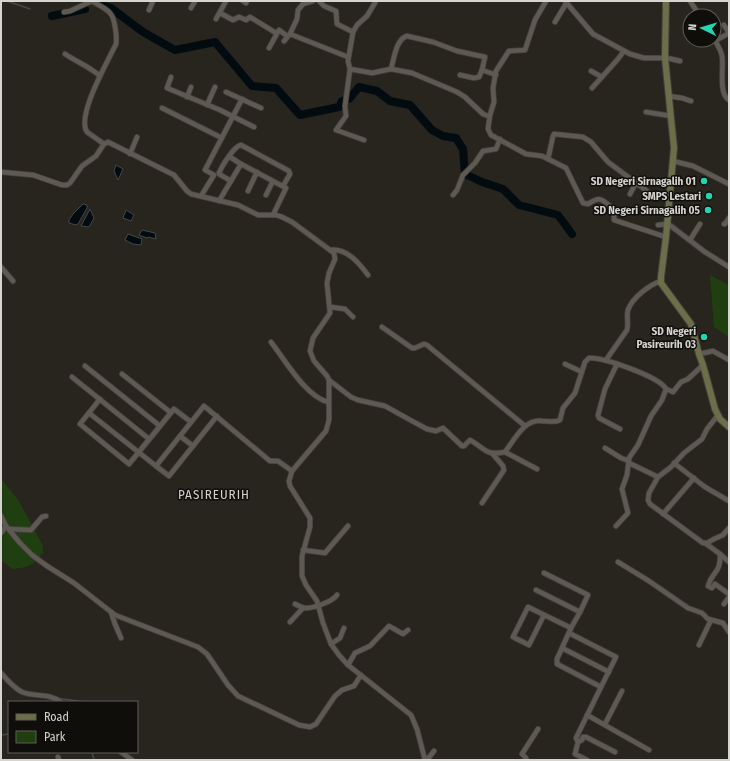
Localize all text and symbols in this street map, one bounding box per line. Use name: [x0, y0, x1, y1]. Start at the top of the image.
north arrow: [682, 8, 722, 48]
text: N: [686, 23, 699, 31]
place label: SD Negeri Sirnagalih 01: [591, 175, 696, 188]
marker: SD Negeri Sirnagalih 01: [699, 176, 709, 186]
place label: SMPS Lestari: [642, 190, 701, 203]
marker: SMPS Lestari: [704, 191, 714, 201]
place label: SD Negeri Sirnagalih 05: [594, 204, 701, 217]
marker: SD Negeri Sirnagalih 05: [703, 205, 713, 215]
place label: SD Negeri Pasireurih 03: [636, 325, 696, 351]
marker: SD Negeri Pasireurih 03: [699, 332, 709, 342]
district label: PASIREURIH: [178, 487, 250, 502]
legend: [8, 701, 138, 753]
text: Road: [44, 710, 69, 724]
text: Park: [44, 730, 66, 744]

